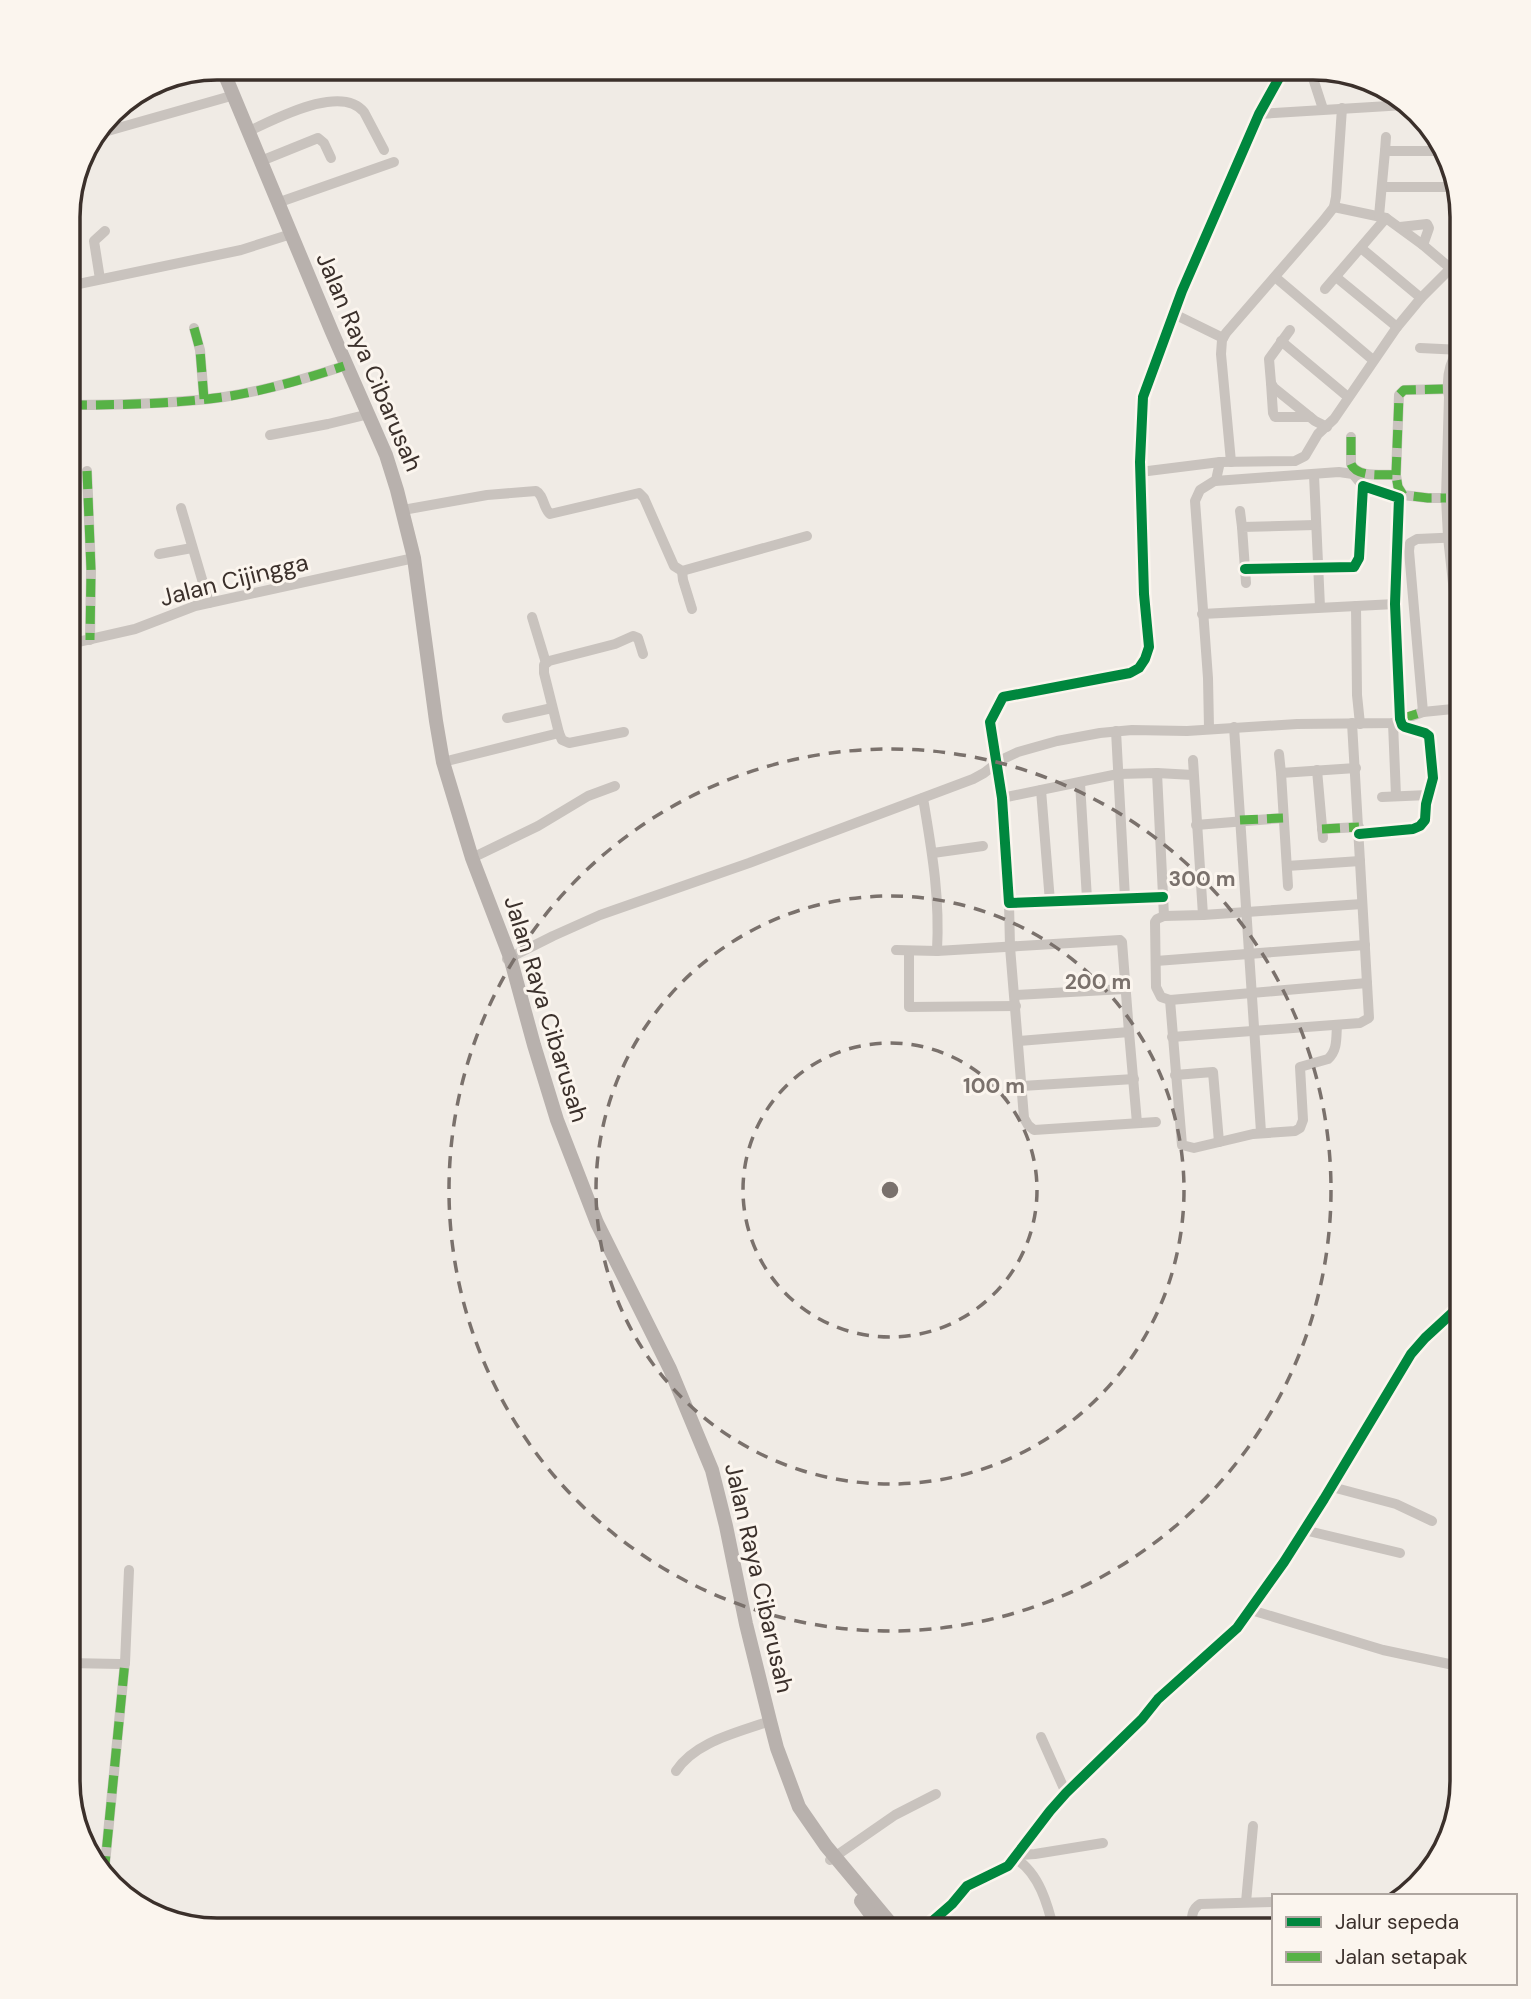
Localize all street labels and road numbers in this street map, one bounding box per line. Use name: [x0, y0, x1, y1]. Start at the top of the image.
street label: Jalan Raya Cibarusah: [309, 248, 430, 476]
street label: Jalan Cijingga: [156, 546, 311, 613]
street label: Jalan Raya Cibarusah: [497, 892, 596, 1126]
street label: Jalan Raya Cibarusah: [718, 1460, 801, 1696]

